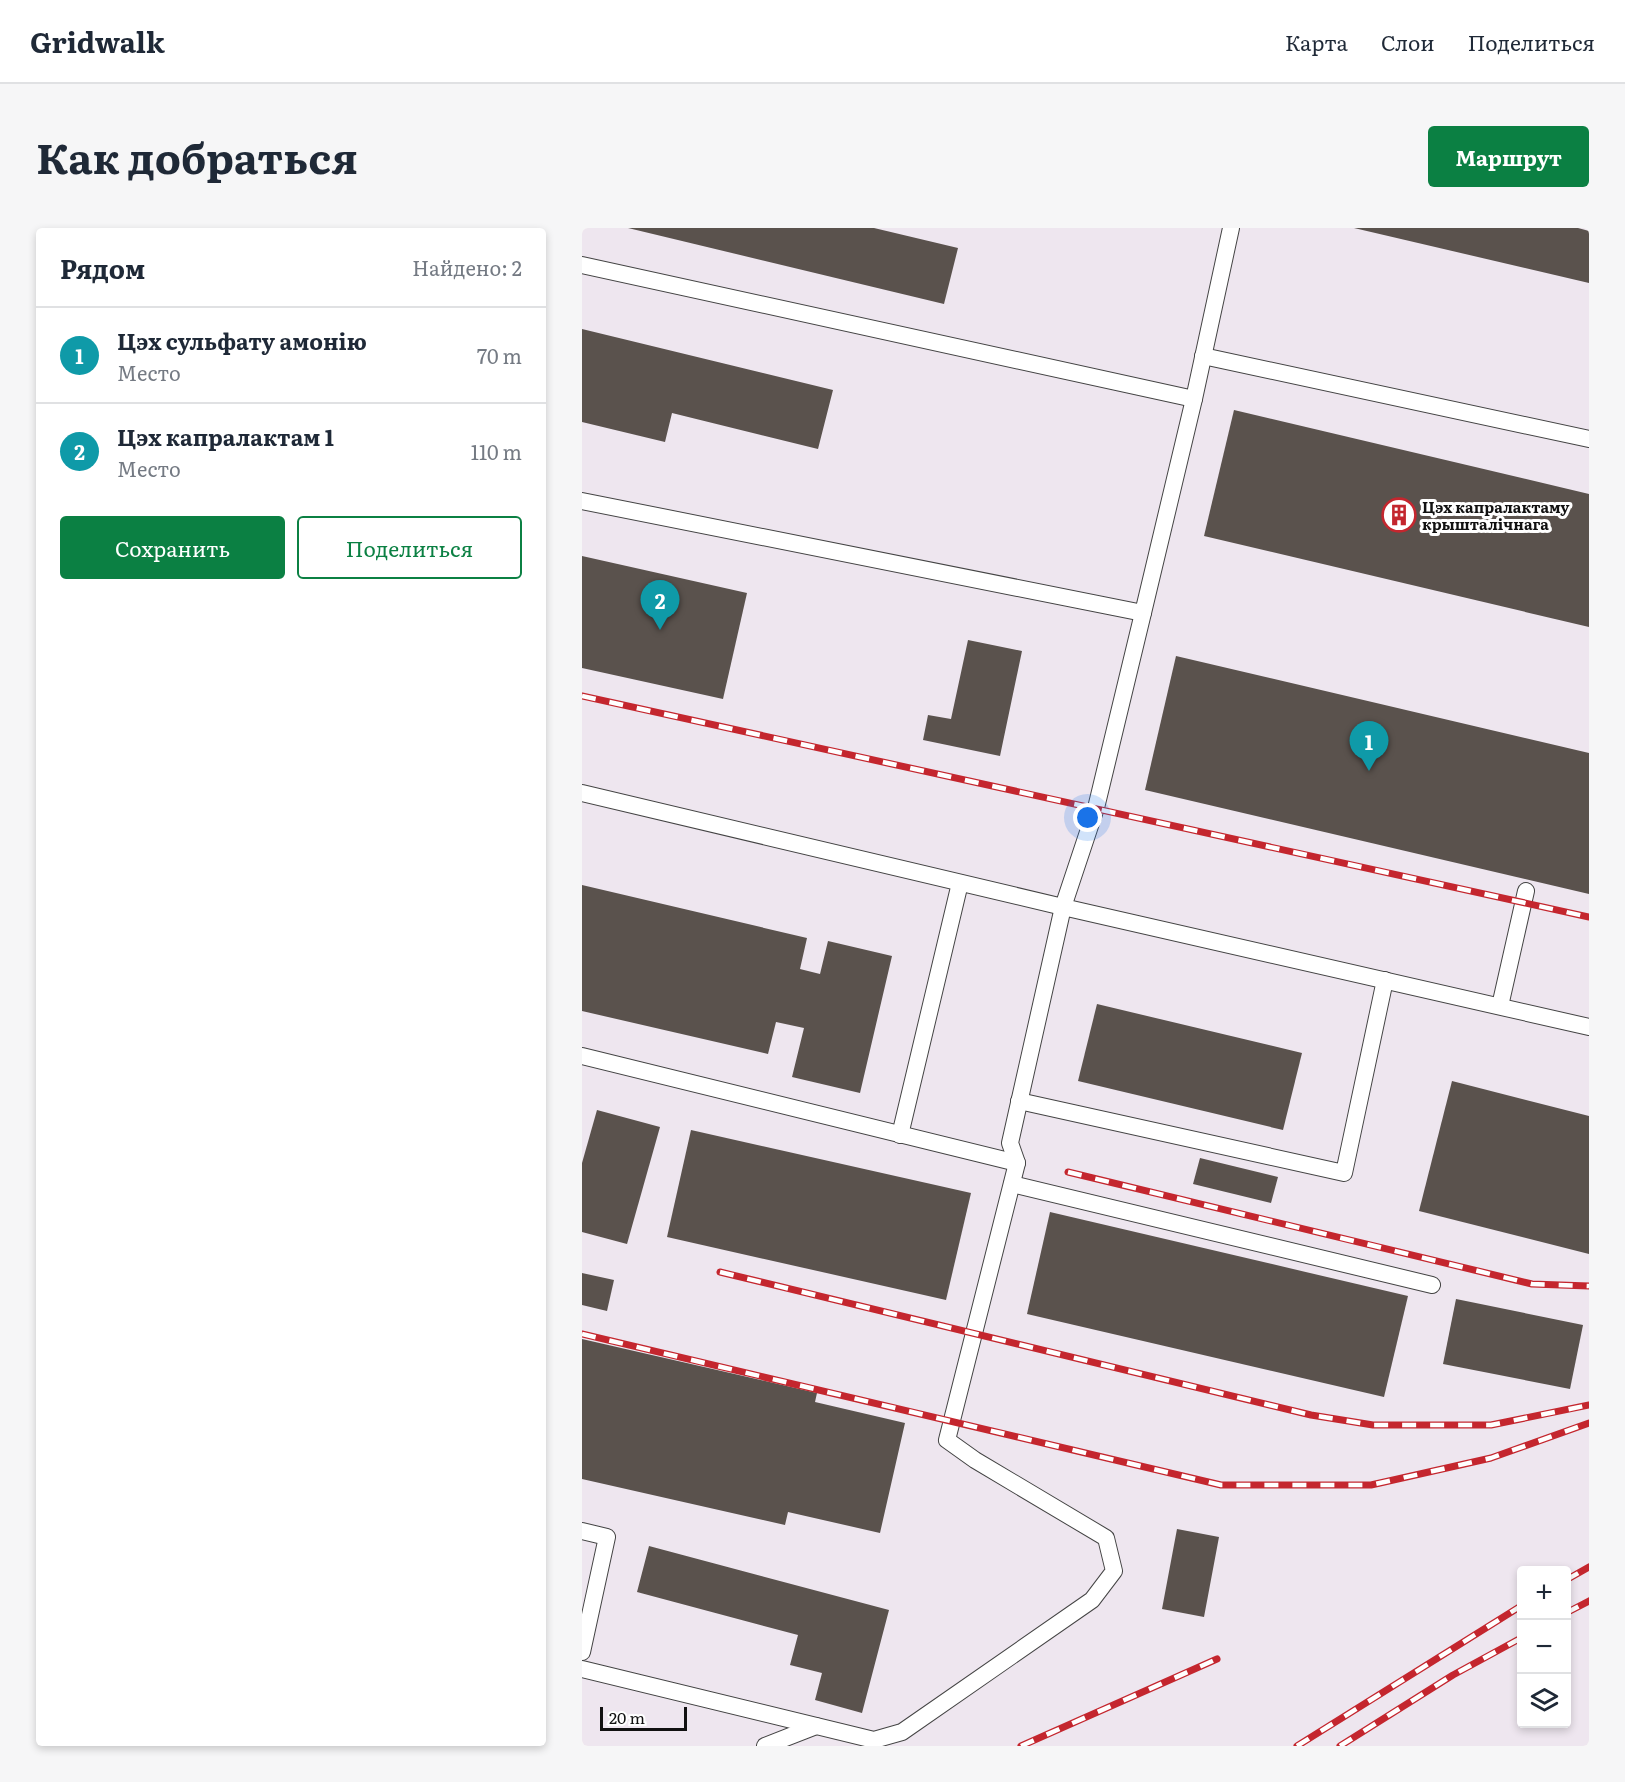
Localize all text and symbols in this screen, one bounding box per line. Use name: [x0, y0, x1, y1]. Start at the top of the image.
text: Gridwalk: [30, 20, 165, 62]
text: Карта: [1285, 26, 1348, 57]
text: Слои: [1381, 26, 1435, 57]
text: Поделиться: [1468, 26, 1595, 57]
text: Как добраться: [36, 125, 358, 187]
button: Маршрут: [1428, 126, 1589, 187]
text: Рядом: [60, 248, 145, 287]
text: Найдено: 2: [412, 252, 522, 282]
text: Цэх сульфату амонію: [117, 324, 367, 357]
text: 1: [75, 340, 84, 370]
text: 70 m: [477, 340, 522, 370]
text: Место: [117, 357, 181, 387]
text: Цэх капралактам 1: [117, 420, 334, 453]
text: 2: [74, 436, 85, 466]
text: 110 m: [471, 436, 522, 466]
text: Место: [117, 453, 181, 483]
place label: Цэх капралактаму крышталічнага: [1422, 495, 1570, 535]
building icon: Цэх капралактаму крышталічнага: [1381, 497, 1417, 533]
button: Сохранить: [60, 516, 285, 579]
button: Поделиться: [297, 516, 522, 579]
pin: 2: [640, 580, 680, 630]
pin: 1: [1350, 722, 1388, 771]
your location: [1073, 803, 1102, 832]
map controls: [1517, 1566, 1571, 1728]
button: +: [1517, 1566, 1571, 1620]
button: −: [1517, 1620, 1571, 1674]
button: layers: [1517, 1674, 1571, 1728]
scale bar: [600, 1704, 687, 1732]
text: 20 m: [609, 1705, 645, 1729]

